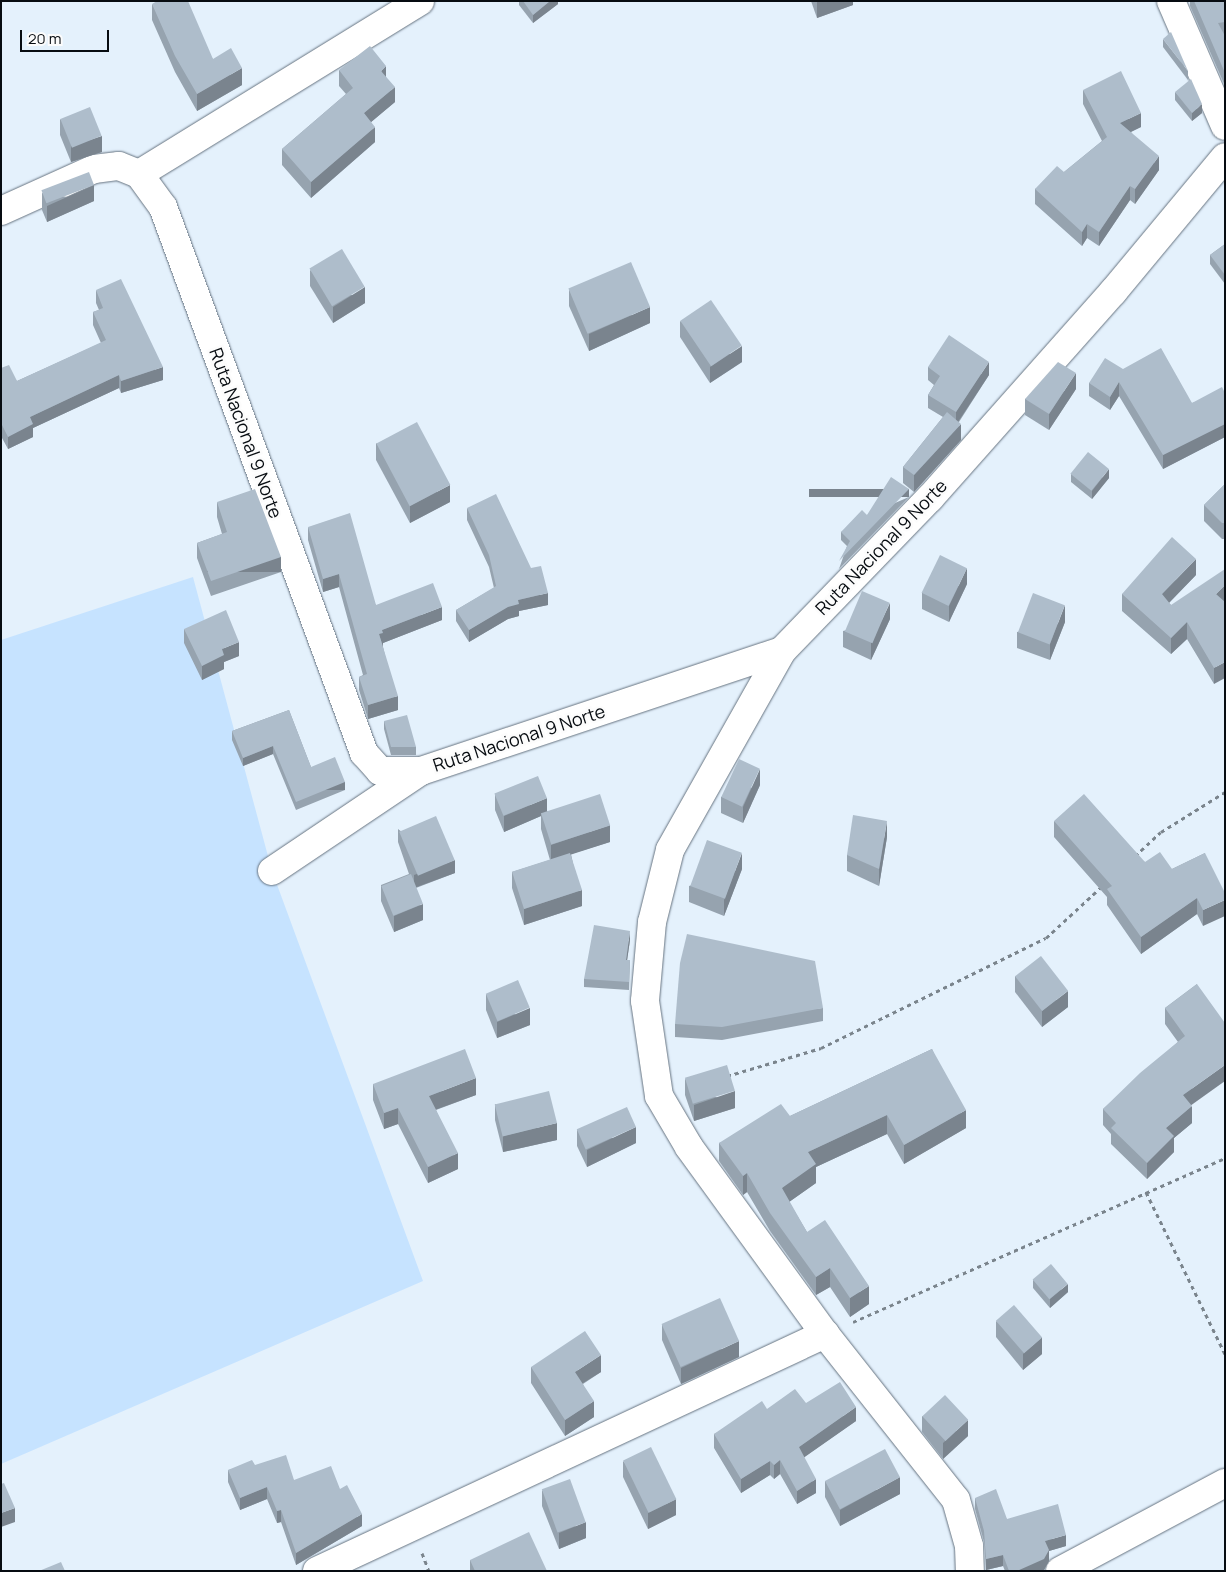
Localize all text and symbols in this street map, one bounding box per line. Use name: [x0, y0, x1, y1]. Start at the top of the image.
scale bar: [22, 20, 111, 52]
text: 20 m: [28, 28, 61, 49]
street label: Ruta Nacional 9 Norte: [205, 345, 287, 521]
street label: Ruta Nacional 9 Norte: [811, 475, 951, 619]
street label: Ruta Nacional 9 Norte: [430, 700, 608, 776]

